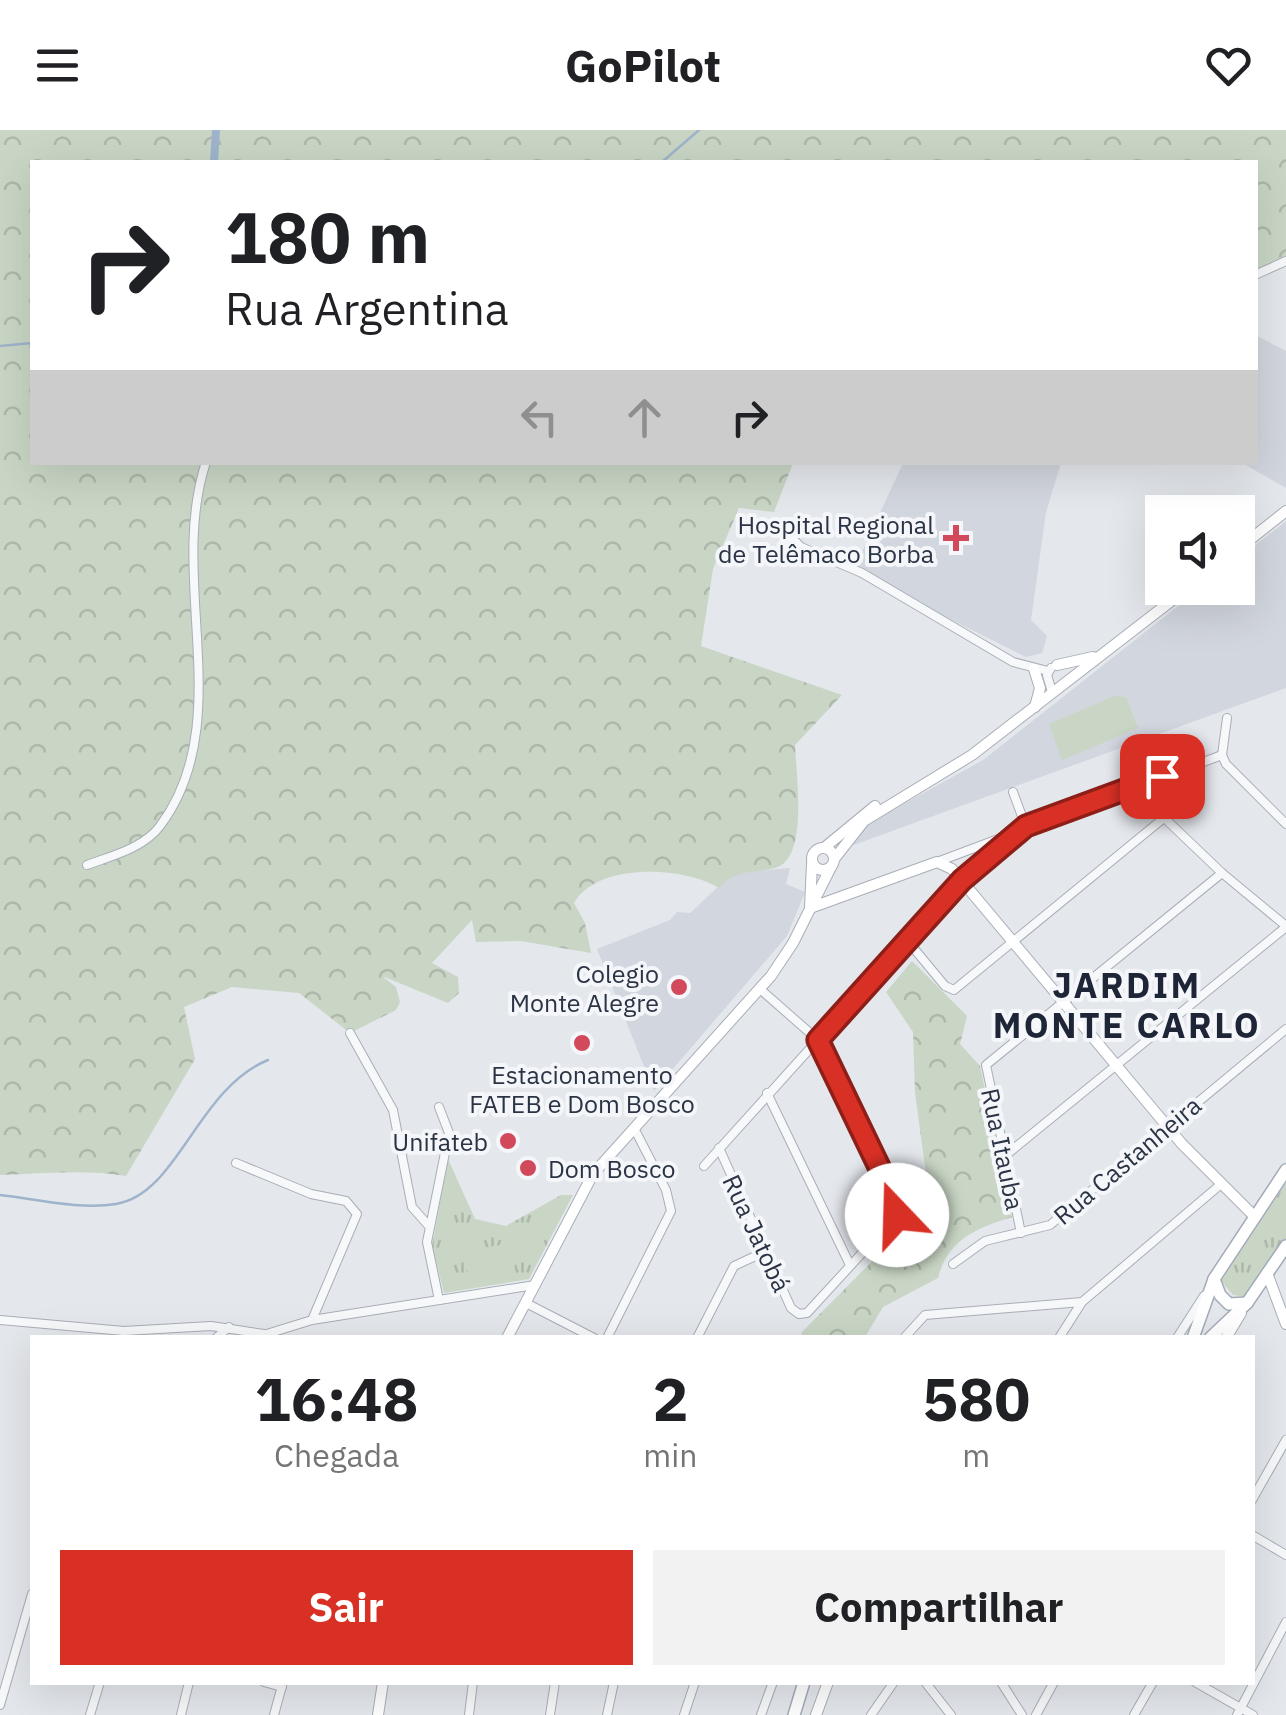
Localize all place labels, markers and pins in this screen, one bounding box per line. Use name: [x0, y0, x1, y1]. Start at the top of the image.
place label: Hospital Regional de Telêmaco Borba: [718, 508, 934, 570]
marker: Hospital Regional de Telêmaco Borba: [943, 525, 969, 551]
pin: [1120, 734, 1205, 819]
place label: Colegio Monte Alegre: [510, 957, 659, 1019]
marker: Colegio Monte Alegre: [668, 976, 690, 998]
marker: Estacionamento FATEB e Dom Bosco: [571, 1032, 593, 1054]
place label: Estacionamento FATEB e Dom Bosco: [469, 1058, 695, 1120]
place label: Unifateb: [392, 1125, 488, 1158]
marker: Unifateb: [497, 1130, 519, 1152]
place label: Dom Bosco: [548, 1152, 675, 1185]
marker: Dom Bosco: [517, 1157, 539, 1179]

